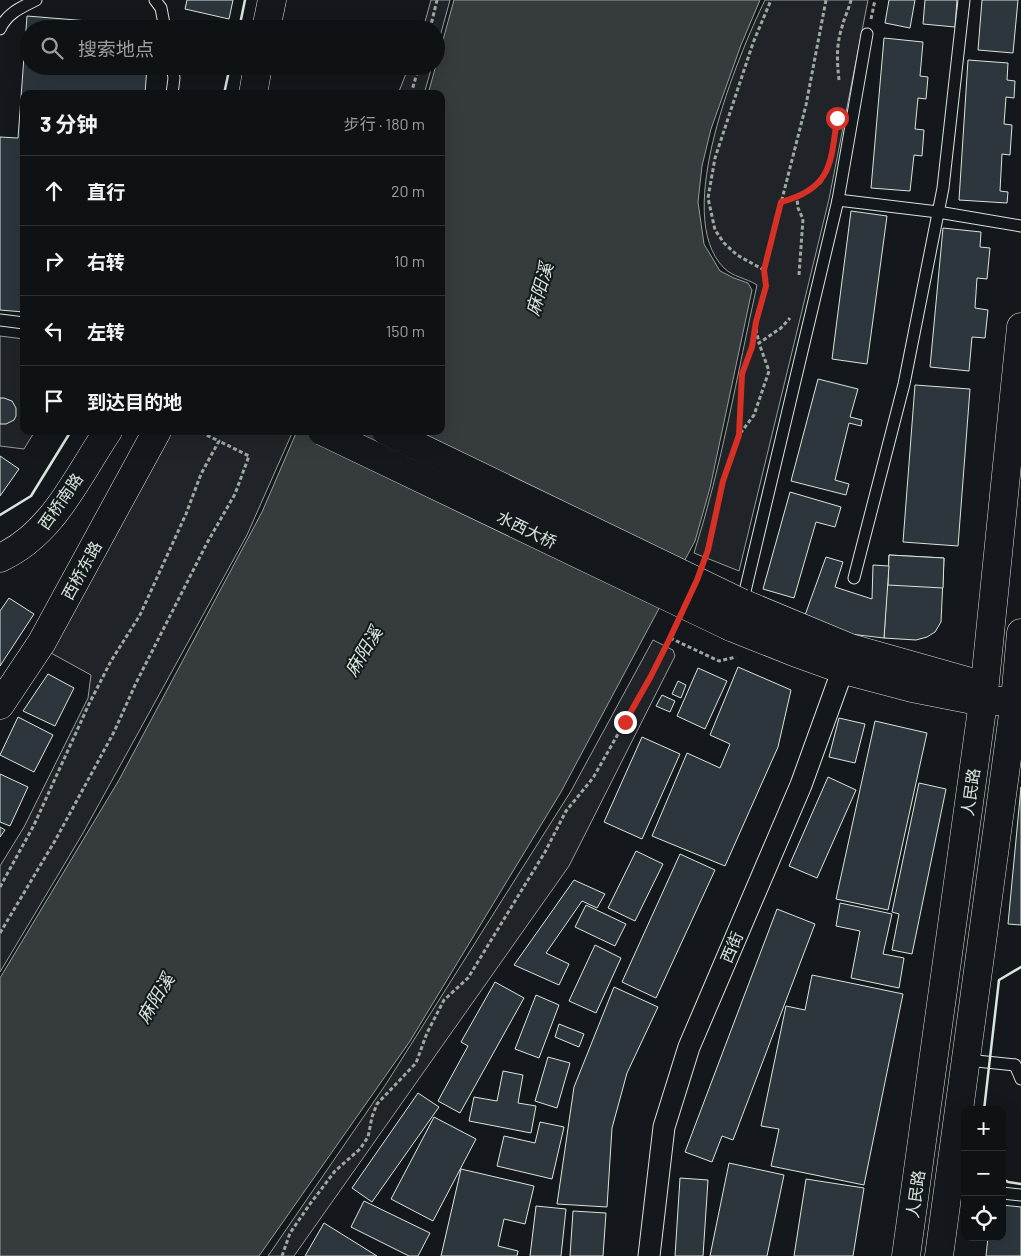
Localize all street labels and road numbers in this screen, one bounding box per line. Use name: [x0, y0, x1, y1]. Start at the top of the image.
street label: 西桥南路: [34, 469, 86, 533]
street label: 水西大桥: [494, 506, 560, 552]
street label: 西桥东路: [57, 537, 105, 603]
street label: 人民路: [957, 767, 983, 817]
street label: 西街: [716, 929, 746, 965]
street label: 人民路: [902, 1169, 928, 1219]

